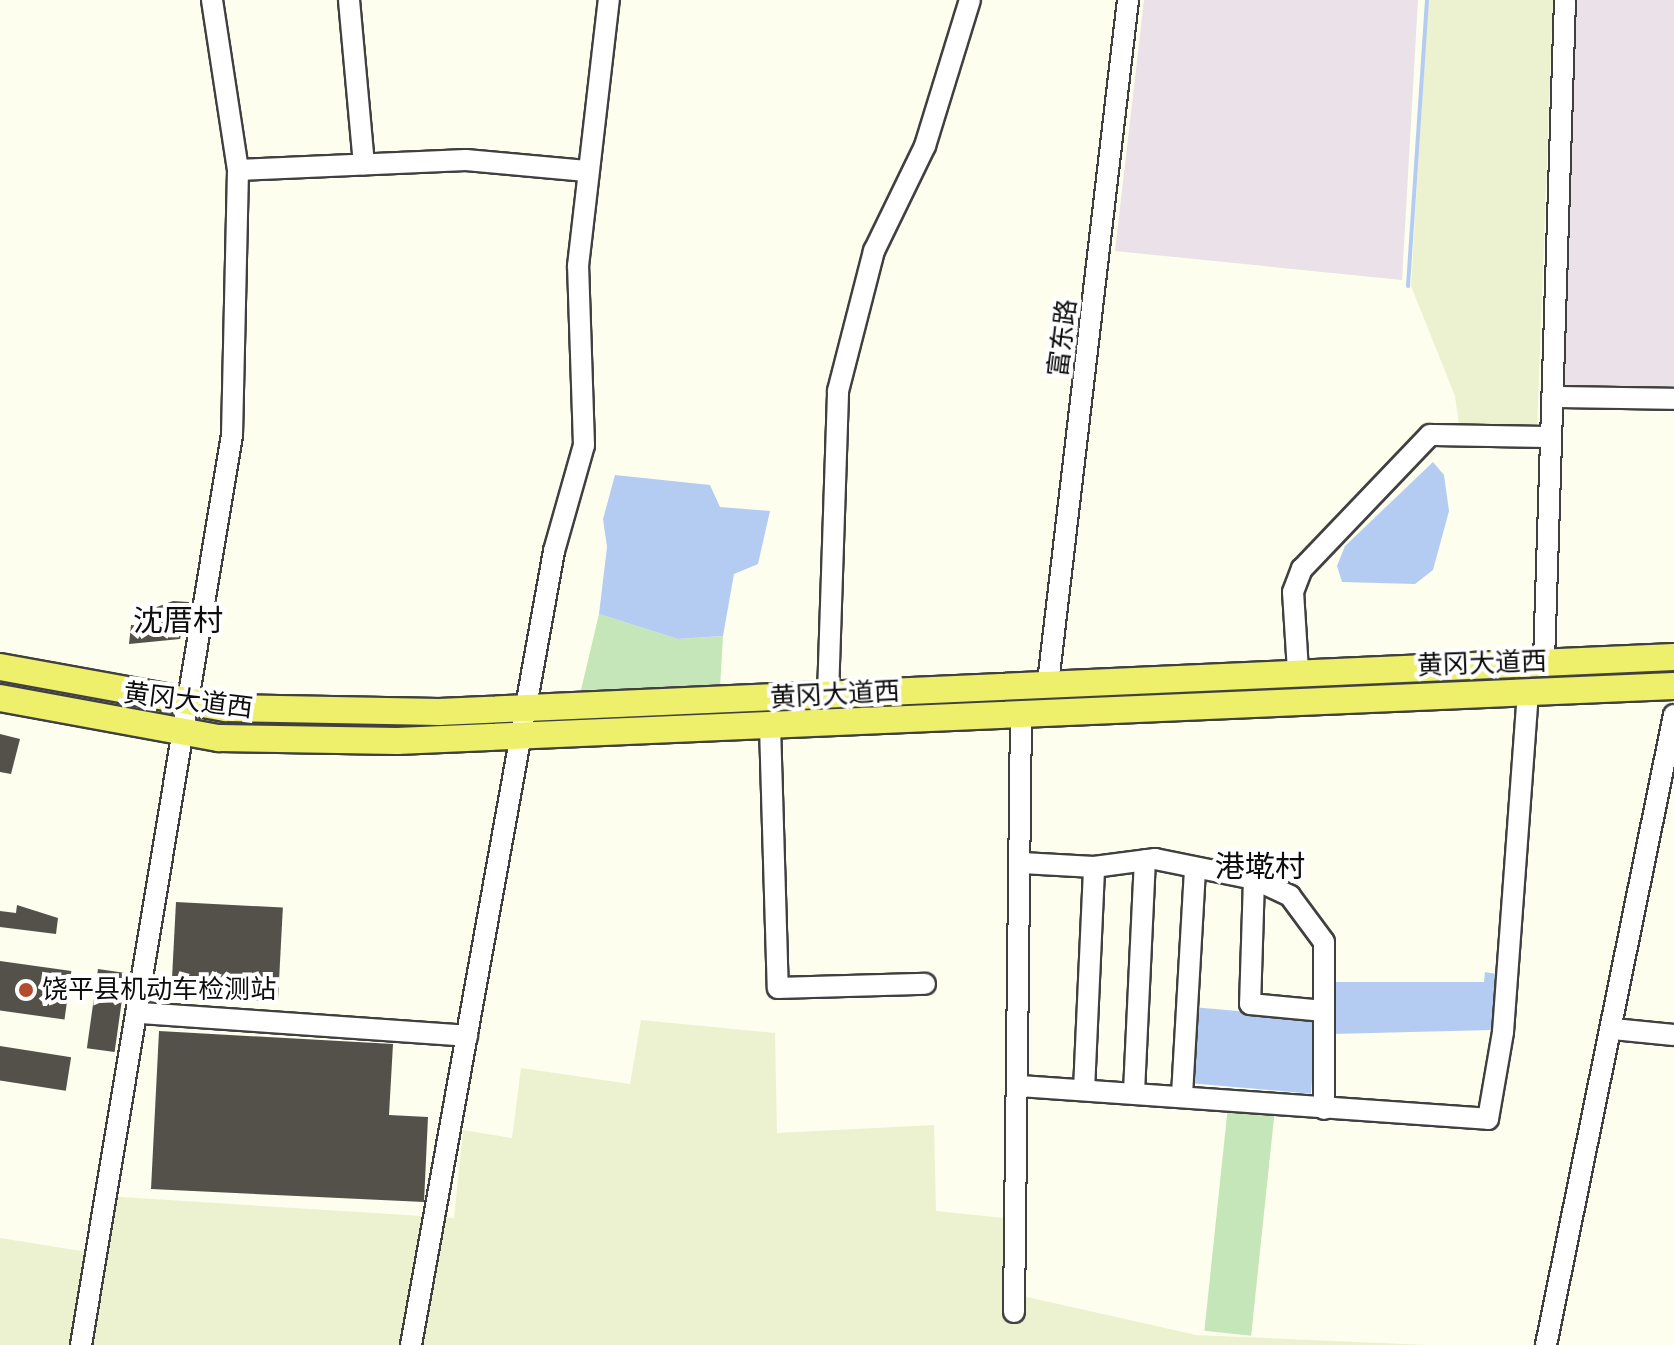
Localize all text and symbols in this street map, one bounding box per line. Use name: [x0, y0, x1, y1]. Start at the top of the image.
street label: 富东路: [1043, 297, 1083, 379]
district label: 沈厝村: [133, 603, 223, 639]
street label: 黄冈大道西: [1416, 646, 1548, 682]
street label: 黄冈大道西: [769, 676, 901, 714]
street label: 黄冈大道西: [122, 678, 254, 724]
district label: 港墘村: [1215, 849, 1305, 885]
place label: 饶平县机动车检测站: [42, 974, 276, 1006]
marker: 饶平县机动车检测站: [17, 981, 35, 999]

